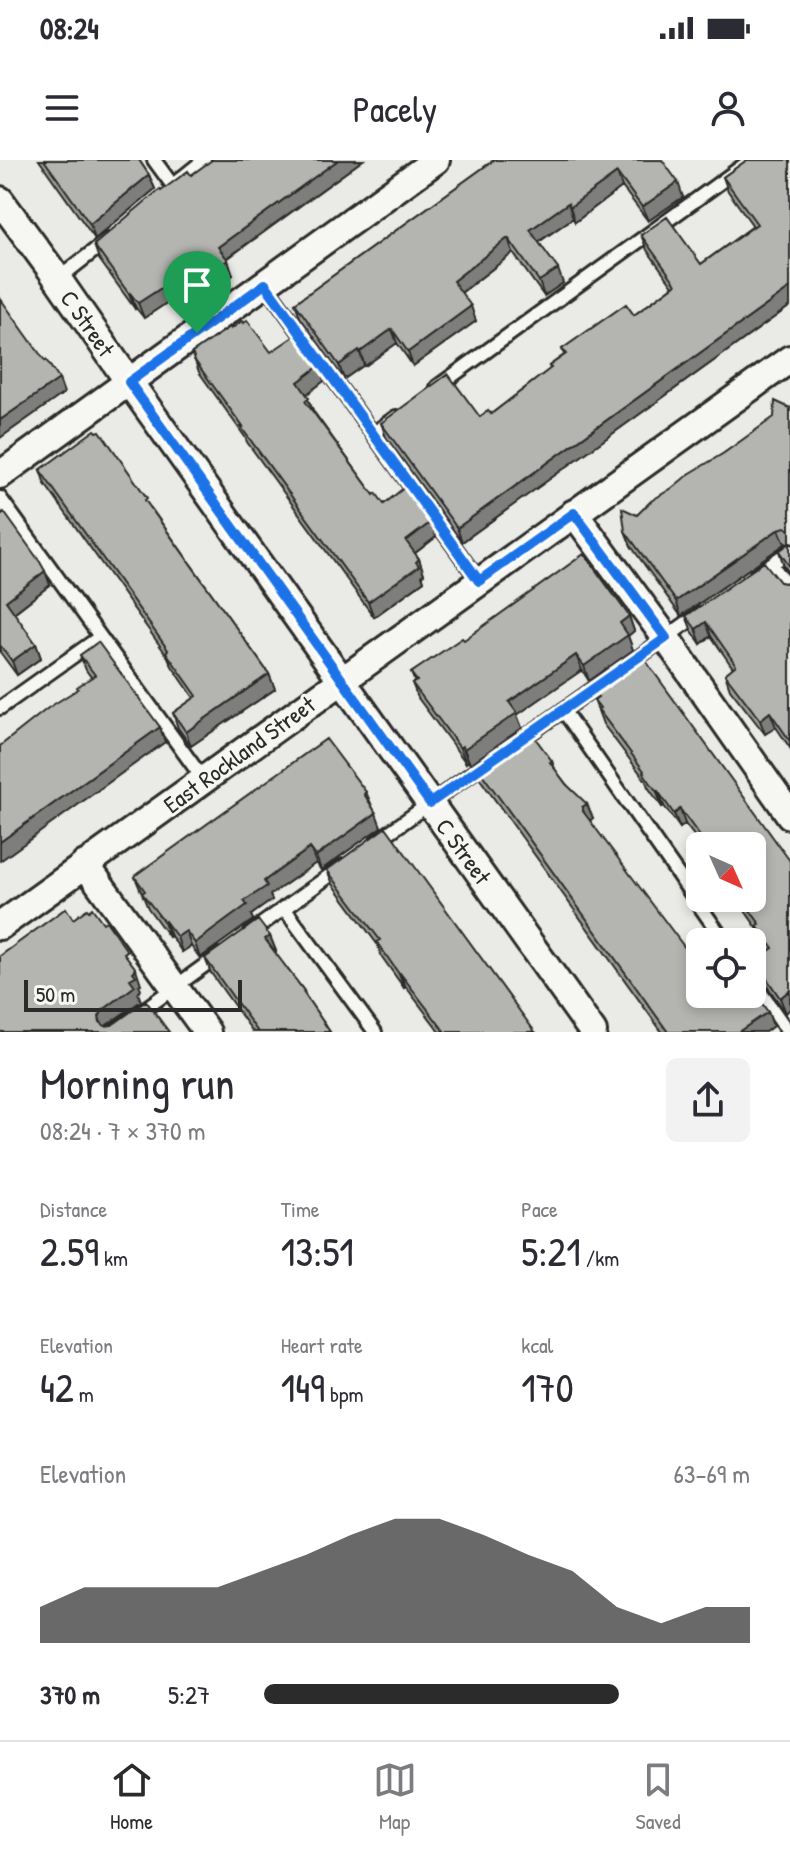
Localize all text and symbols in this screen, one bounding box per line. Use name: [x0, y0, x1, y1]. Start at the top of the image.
text: 08:24: [40, 8, 99, 48]
text: Pacely: [353, 84, 437, 133]
icon: menu: [40, 86, 84, 130]
icon: person: [706, 86, 750, 130]
pin: [163, 251, 231, 333]
icon: arrive: [175, 263, 219, 307]
street label: C Street: [54, 283, 123, 363]
street label: East Rockland Street: [157, 688, 322, 820]
street label: C Street: [429, 811, 499, 891]
north arrow: [686, 832, 766, 912]
map controls: [686, 832, 766, 1008]
button: locate: [686, 928, 766, 1008]
scale bar: [24, 976, 242, 1012]
text: 50 m: [36, 979, 75, 1009]
text: Morning run: [40, 1053, 235, 1113]
button: share: [666, 1058, 750, 1142]
text: 08:24 · 7 × 370 m: [40, 1113, 205, 1148]
text: Distance: [40, 1194, 107, 1224]
text: Time: [281, 1194, 320, 1224]
text: Pace: [521, 1194, 558, 1224]
text: 2.59: [40, 1224, 99, 1278]
text: 13:51: [281, 1224, 354, 1278]
text: 5:21: [521, 1224, 581, 1278]
text: km: [99, 1243, 128, 1273]
text: /km: [581, 1243, 619, 1273]
text: Elevation: [40, 1330, 113, 1360]
text: Heart rate: [281, 1330, 363, 1360]
text: kcal: [521, 1330, 553, 1360]
text: 42: [40, 1360, 74, 1414]
text: 149: [281, 1360, 325, 1414]
text: 170: [521, 1360, 574, 1414]
text: m: [74, 1379, 94, 1409]
text: bpm: [325, 1379, 363, 1409]
text: Elevation: [40, 1456, 126, 1491]
text: 63–69 m: [673, 1456, 750, 1491]
text: 370 m: [40, 1677, 100, 1712]
text: 5:27: [168, 1677, 210, 1712]
tab: Home: [110, 1758, 154, 1836]
tab: Map: [373, 1758, 417, 1836]
tab: Saved: [636, 1758, 680, 1836]

